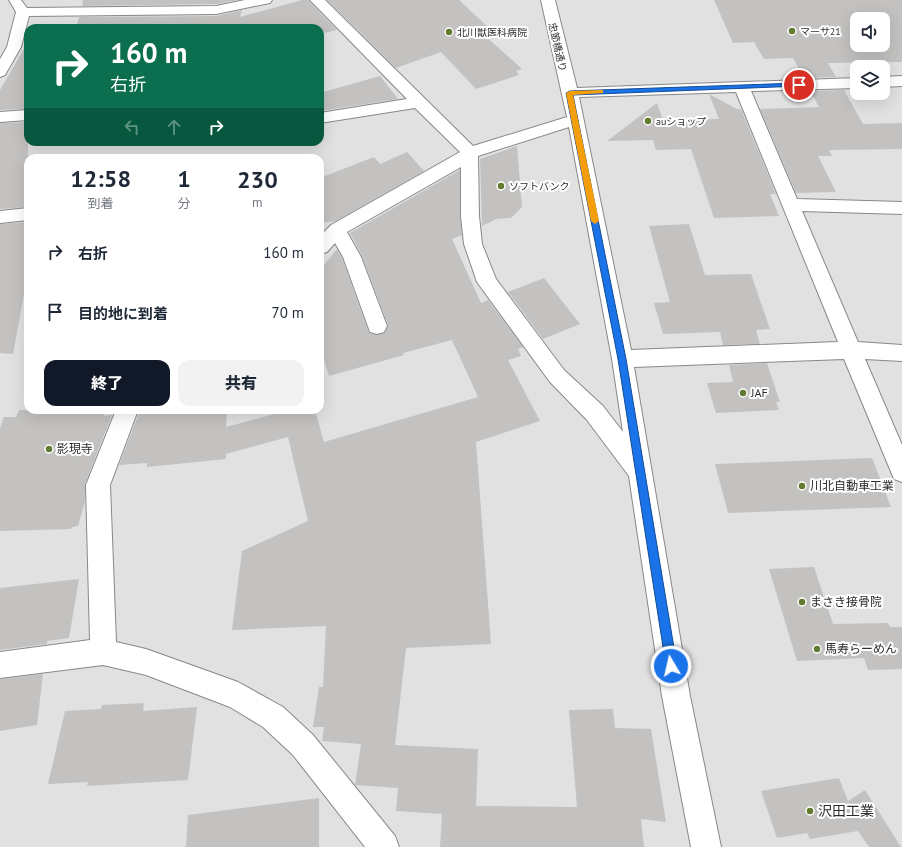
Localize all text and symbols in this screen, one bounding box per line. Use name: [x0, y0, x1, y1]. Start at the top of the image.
map controls: [850, 12, 890, 100]
button: sound: [850, 12, 890, 52]
street label: 忠節橋通り: [546, 21, 569, 73]
place label: マーサ21: [800, 25, 841, 38]
place label: 北川獣医科病院: [457, 26, 527, 39]
marker: マーサ21: [787, 26, 797, 36]
marker: 北川獣医科病院: [444, 27, 454, 37]
text: 160 m: [110, 34, 187, 71]
icon: right: [44, 40, 96, 92]
button: layers: [850, 60, 890, 100]
pin: [782, 68, 816, 102]
text: 右折: [110, 73, 146, 96]
icon: arrive: [788, 74, 810, 96]
place label: auショップ: [656, 115, 706, 128]
icon: left: [121, 116, 143, 138]
icon: ahead: [163, 116, 185, 138]
icon: right: [205, 116, 227, 138]
marker: auショップ: [643, 116, 653, 126]
text: 12:58: [70, 163, 131, 194]
text: 1: [177, 163, 191, 194]
text: 230: [237, 164, 278, 195]
place label: ソフトバンク: [509, 180, 570, 193]
marker: ソフトバンク: [496, 181, 506, 191]
text: m: [252, 194, 263, 211]
text: 到着: [88, 195, 114, 212]
text: 分: [178, 195, 191, 212]
icon: right: [44, 241, 66, 263]
text: 160 m: [263, 243, 304, 262]
text: 右折: [78, 244, 108, 263]
icon: arrive: [44, 301, 66, 323]
text: 70 m: [271, 303, 304, 322]
text: 目的地に到着: [78, 304, 168, 323]
button: 終了: [44, 360, 170, 406]
button: 共有: [178, 360, 304, 406]
place label: JAF: [750, 385, 768, 400]
marker: JAF: [738, 388, 748, 398]
place label: 影現寺: [57, 441, 93, 456]
marker: 影現寺: [44, 444, 54, 454]
place label: 川北自動車工業: [810, 478, 894, 493]
marker: 川北自動車工業: [797, 481, 807, 491]
place label: まさき接骨院: [810, 594, 882, 609]
marker: まさき接骨院: [797, 597, 807, 607]
place label: 馬寿らーめん: [825, 641, 897, 656]
marker: 馬寿らーめん: [812, 644, 822, 654]
position arrow: [650, 645, 692, 687]
place label: 沢田工業: [818, 802, 874, 820]
marker: 沢田工業: [805, 806, 815, 816]

